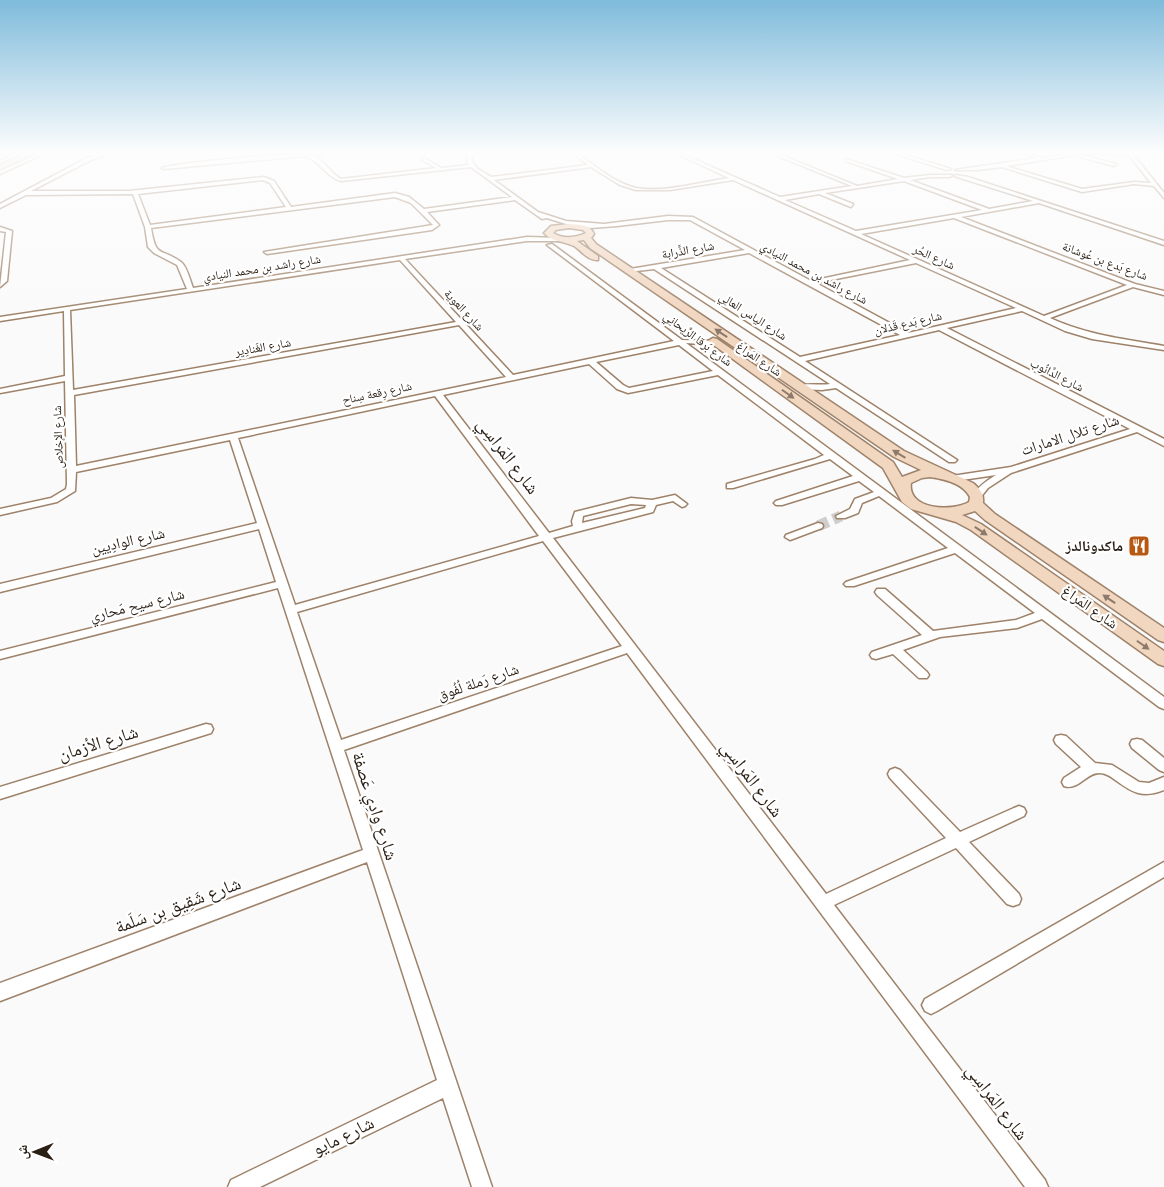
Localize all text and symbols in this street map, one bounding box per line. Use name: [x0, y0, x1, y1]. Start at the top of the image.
street label: شارع الذَّرابة: [661, 238, 716, 262]
street label: شارع راشد بن محمد النيادي: [757, 239, 870, 310]
street label: شارع بَدع بن عُوشانة: [1060, 239, 1150, 284]
street label: شارع الحُر: [910, 241, 957, 273]
street label: شارع راشد بن محمد النيادي: [202, 252, 322, 287]
street label: شارع العوية: [441, 286, 487, 334]
street label: شارع الياس العالِي: [715, 289, 790, 346]
street label: شارع بَدع قَذلان: [873, 308, 944, 339]
street label: شارع بَرقا الرِّيحانِي: [659, 309, 735, 372]
one-way arrow: [714, 328, 728, 338]
street label: شارع الغَنادِير: [233, 335, 292, 360]
street label: شارع المَراغ: [733, 339, 784, 380]
street label: شارع الدَّانُوب: [1028, 356, 1086, 395]
street label: شارع رِقعة سِناح: [341, 379, 414, 409]
one-way arrow: [781, 389, 795, 399]
street label: شارع الإخلاص: [50, 405, 67, 469]
street label: شارع تلال الامارات: [1019, 412, 1122, 460]
street label: شارع المَراسِي: [469, 414, 543, 501]
one-way arrow: [892, 449, 905, 458]
street label: شارع الوادِيين: [90, 525, 167, 559]
one-way arrow: [975, 526, 988, 536]
restaurant icon: ماكدونالدز: [1127, 534, 1151, 558]
place label: ماكدونالدز: [1065, 538, 1123, 554]
street label: شارع المَراغ: [1058, 582, 1121, 634]
street label: شارع سيح مَحاري: [88, 585, 187, 628]
one-way arrow: [1102, 594, 1116, 604]
one-way arrow: [1136, 640, 1150, 650]
street label: شارع رَملة لُفُوق: [435, 659, 521, 705]
street label: شارع الأزمان: [56, 721, 141, 766]
street label: شارع المَراسِي: [713, 737, 787, 824]
street label: شارع وادِي عَصفة: [344, 749, 402, 864]
street label: شارع شَقِيق بن سَلَمة: [113, 873, 244, 938]
street label: شارع المَراسِي: [958, 1060, 1032, 1147]
street label: شارع مايو: [309, 1113, 378, 1160]
north arrow: [10, 1127, 60, 1177]
text: ش: [15, 1145, 31, 1160]

